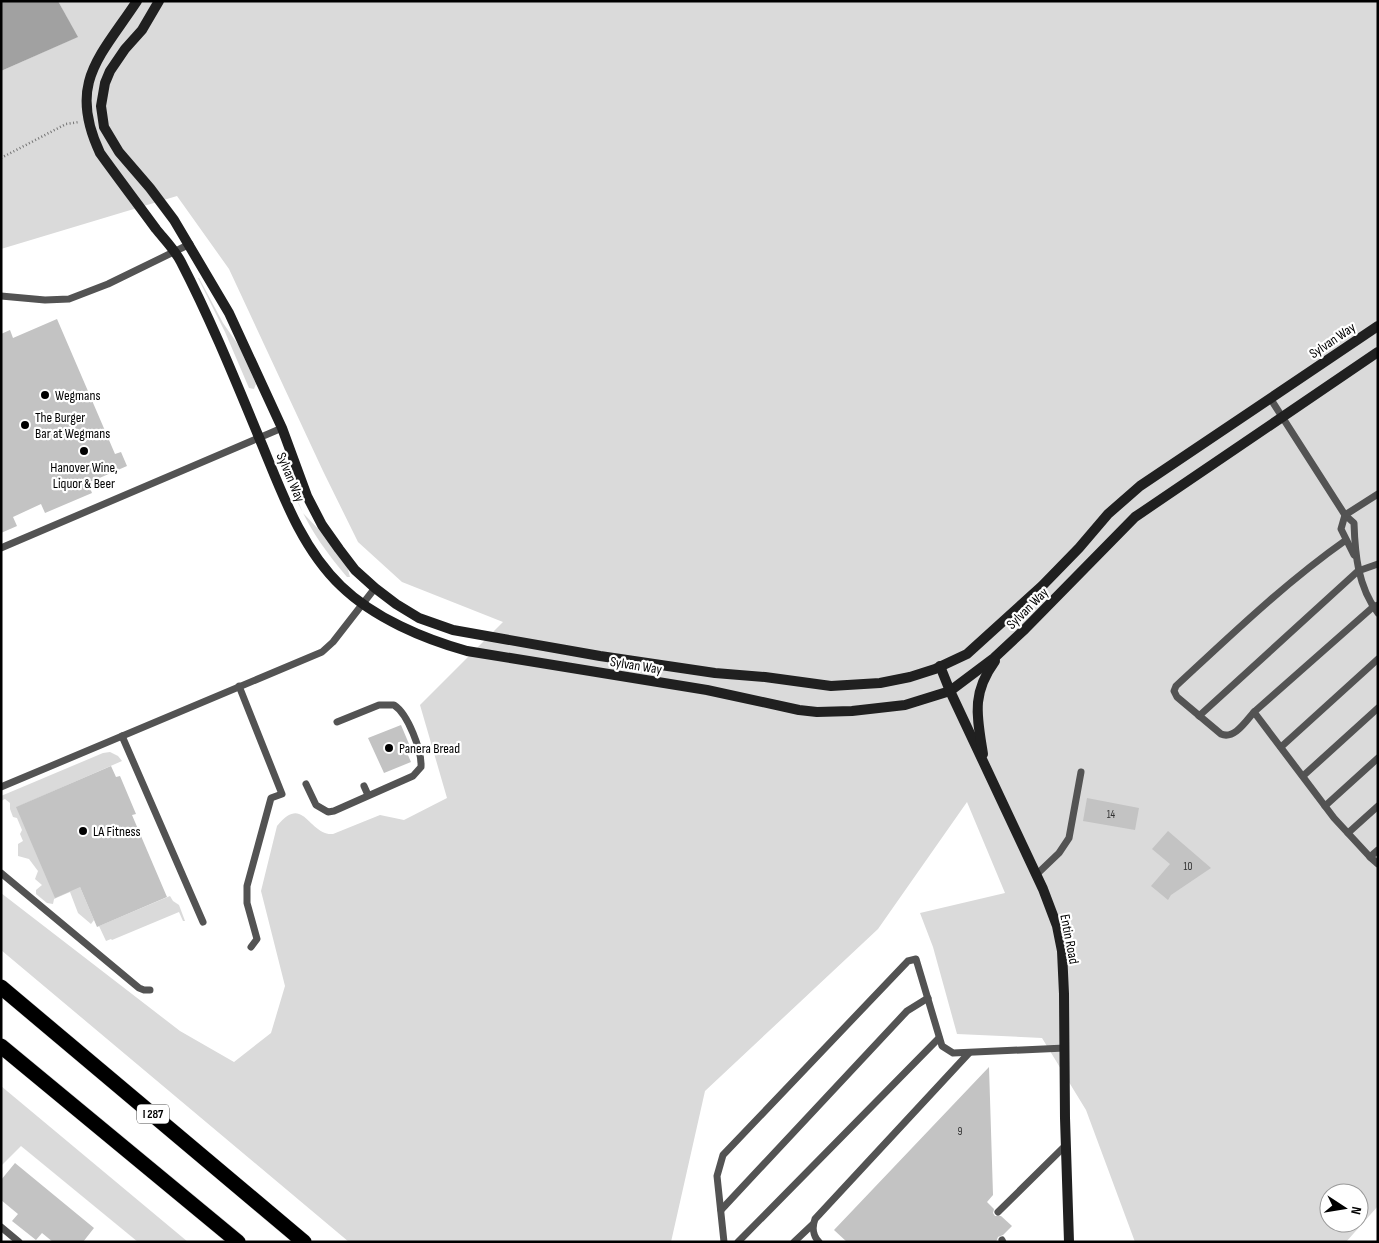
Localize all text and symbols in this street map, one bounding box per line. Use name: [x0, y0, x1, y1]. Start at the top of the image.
street label: Sylvan Way: [1306, 318, 1359, 362]
place label: Wegmans: [55, 387, 101, 404]
marker: Wegmans: [39, 389, 51, 401]
place label: The Burger Bar at Wegmans: [35, 409, 110, 442]
marker: The Burger Bar at Wegmans: [19, 419, 31, 431]
marker: Hanover Wine, Liquor & Beer: [78, 445, 90, 457]
street label: Sylvan Way: [273, 450, 309, 505]
place label: Hanover Wine, Liquor & Beer: [50, 459, 118, 492]
street label: Sylvan Way: [1003, 583, 1052, 633]
street label: Sylvan Way: [609, 653, 664, 678]
place label: Panera Bread: [399, 740, 460, 757]
marker: Panera Bread: [383, 742, 395, 754]
house number: 14: [1107, 808, 1116, 821]
place label: LA Fitness: [93, 823, 140, 840]
marker: LA Fitness: [77, 825, 89, 837]
house number: 10: [1184, 860, 1192, 873]
street label: Entin Road: [1056, 913, 1083, 966]
road number: I 287: [137, 1104, 169, 1124]
house number: 9: [958, 1125, 963, 1138]
north arrow: [1319, 1183, 1369, 1233]
text: N: [1347, 1205, 1365, 1216]

